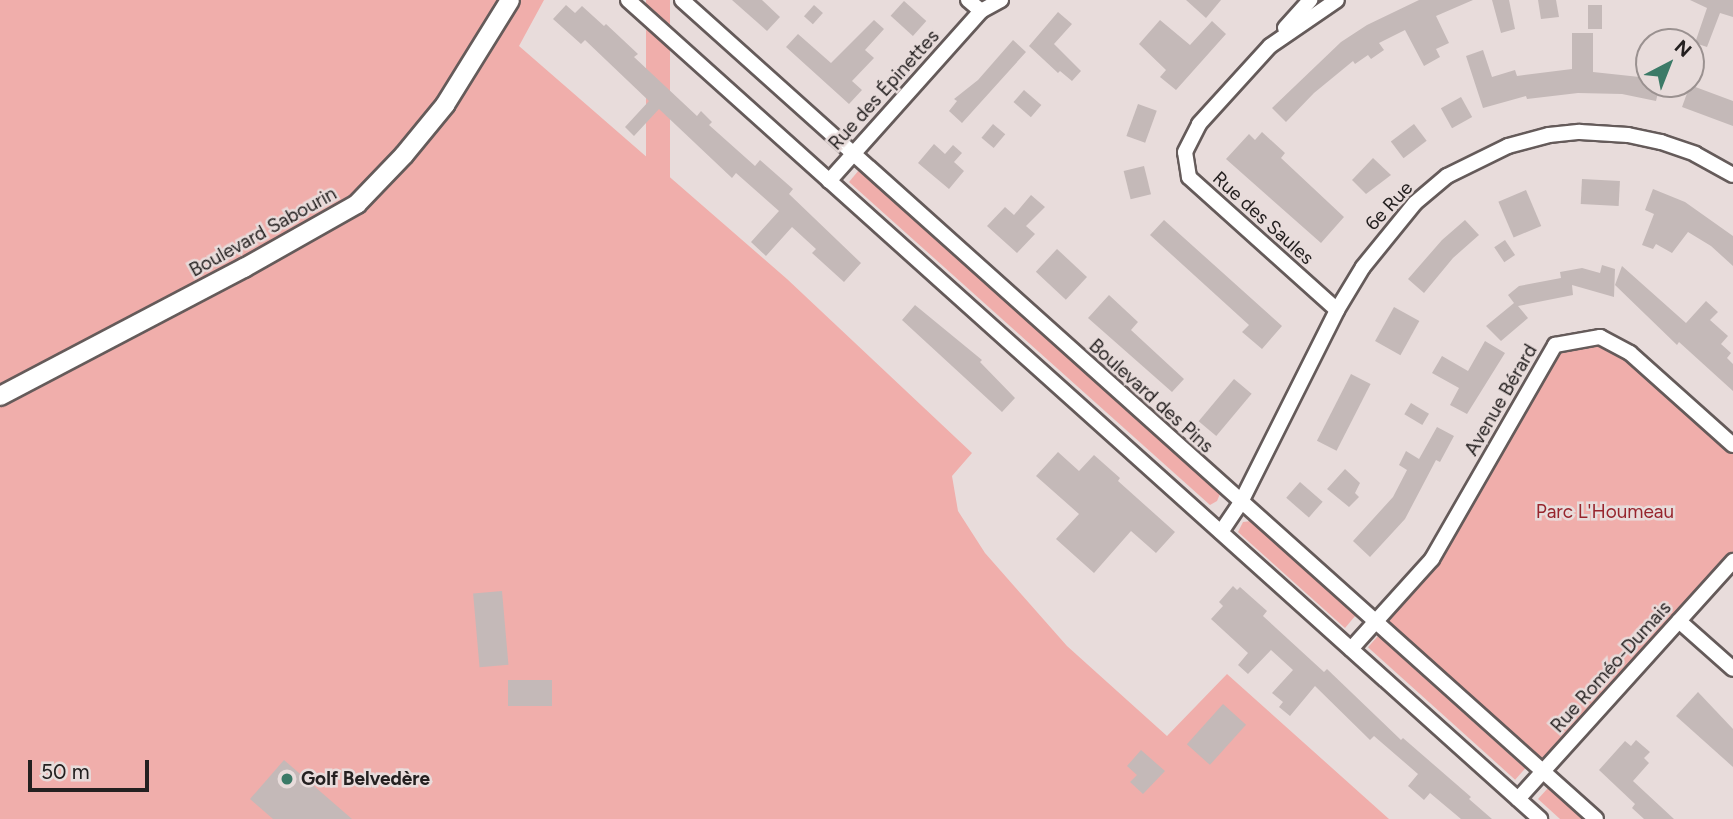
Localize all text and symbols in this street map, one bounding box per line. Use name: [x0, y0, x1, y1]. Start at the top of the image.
street label: Rue des Épinettes: [824, 25, 944, 155]
north arrow: [1635, 28, 1705, 98]
text: N: [1670, 35, 1696, 62]
street label: Rue des Saules: [1208, 167, 1318, 269]
street label: 6e Rue: [1361, 177, 1417, 235]
street label: Boulevard Sabourin: [185, 182, 341, 282]
street label: Boulevard des Pins: [1084, 334, 1218, 458]
street label: Avenue Bérard: [1460, 340, 1542, 460]
park label: Parc L'Houmeau: [1536, 501, 1674, 523]
street label: Rue Roméo-Dumais: [1546, 597, 1676, 737]
scale bar: [32, 746, 152, 790]
text: 50 m: [41, 759, 90, 784]
place label: Golf Belvedère: [301, 768, 430, 790]
marker: Golf Belvedère: [279, 771, 295, 787]

